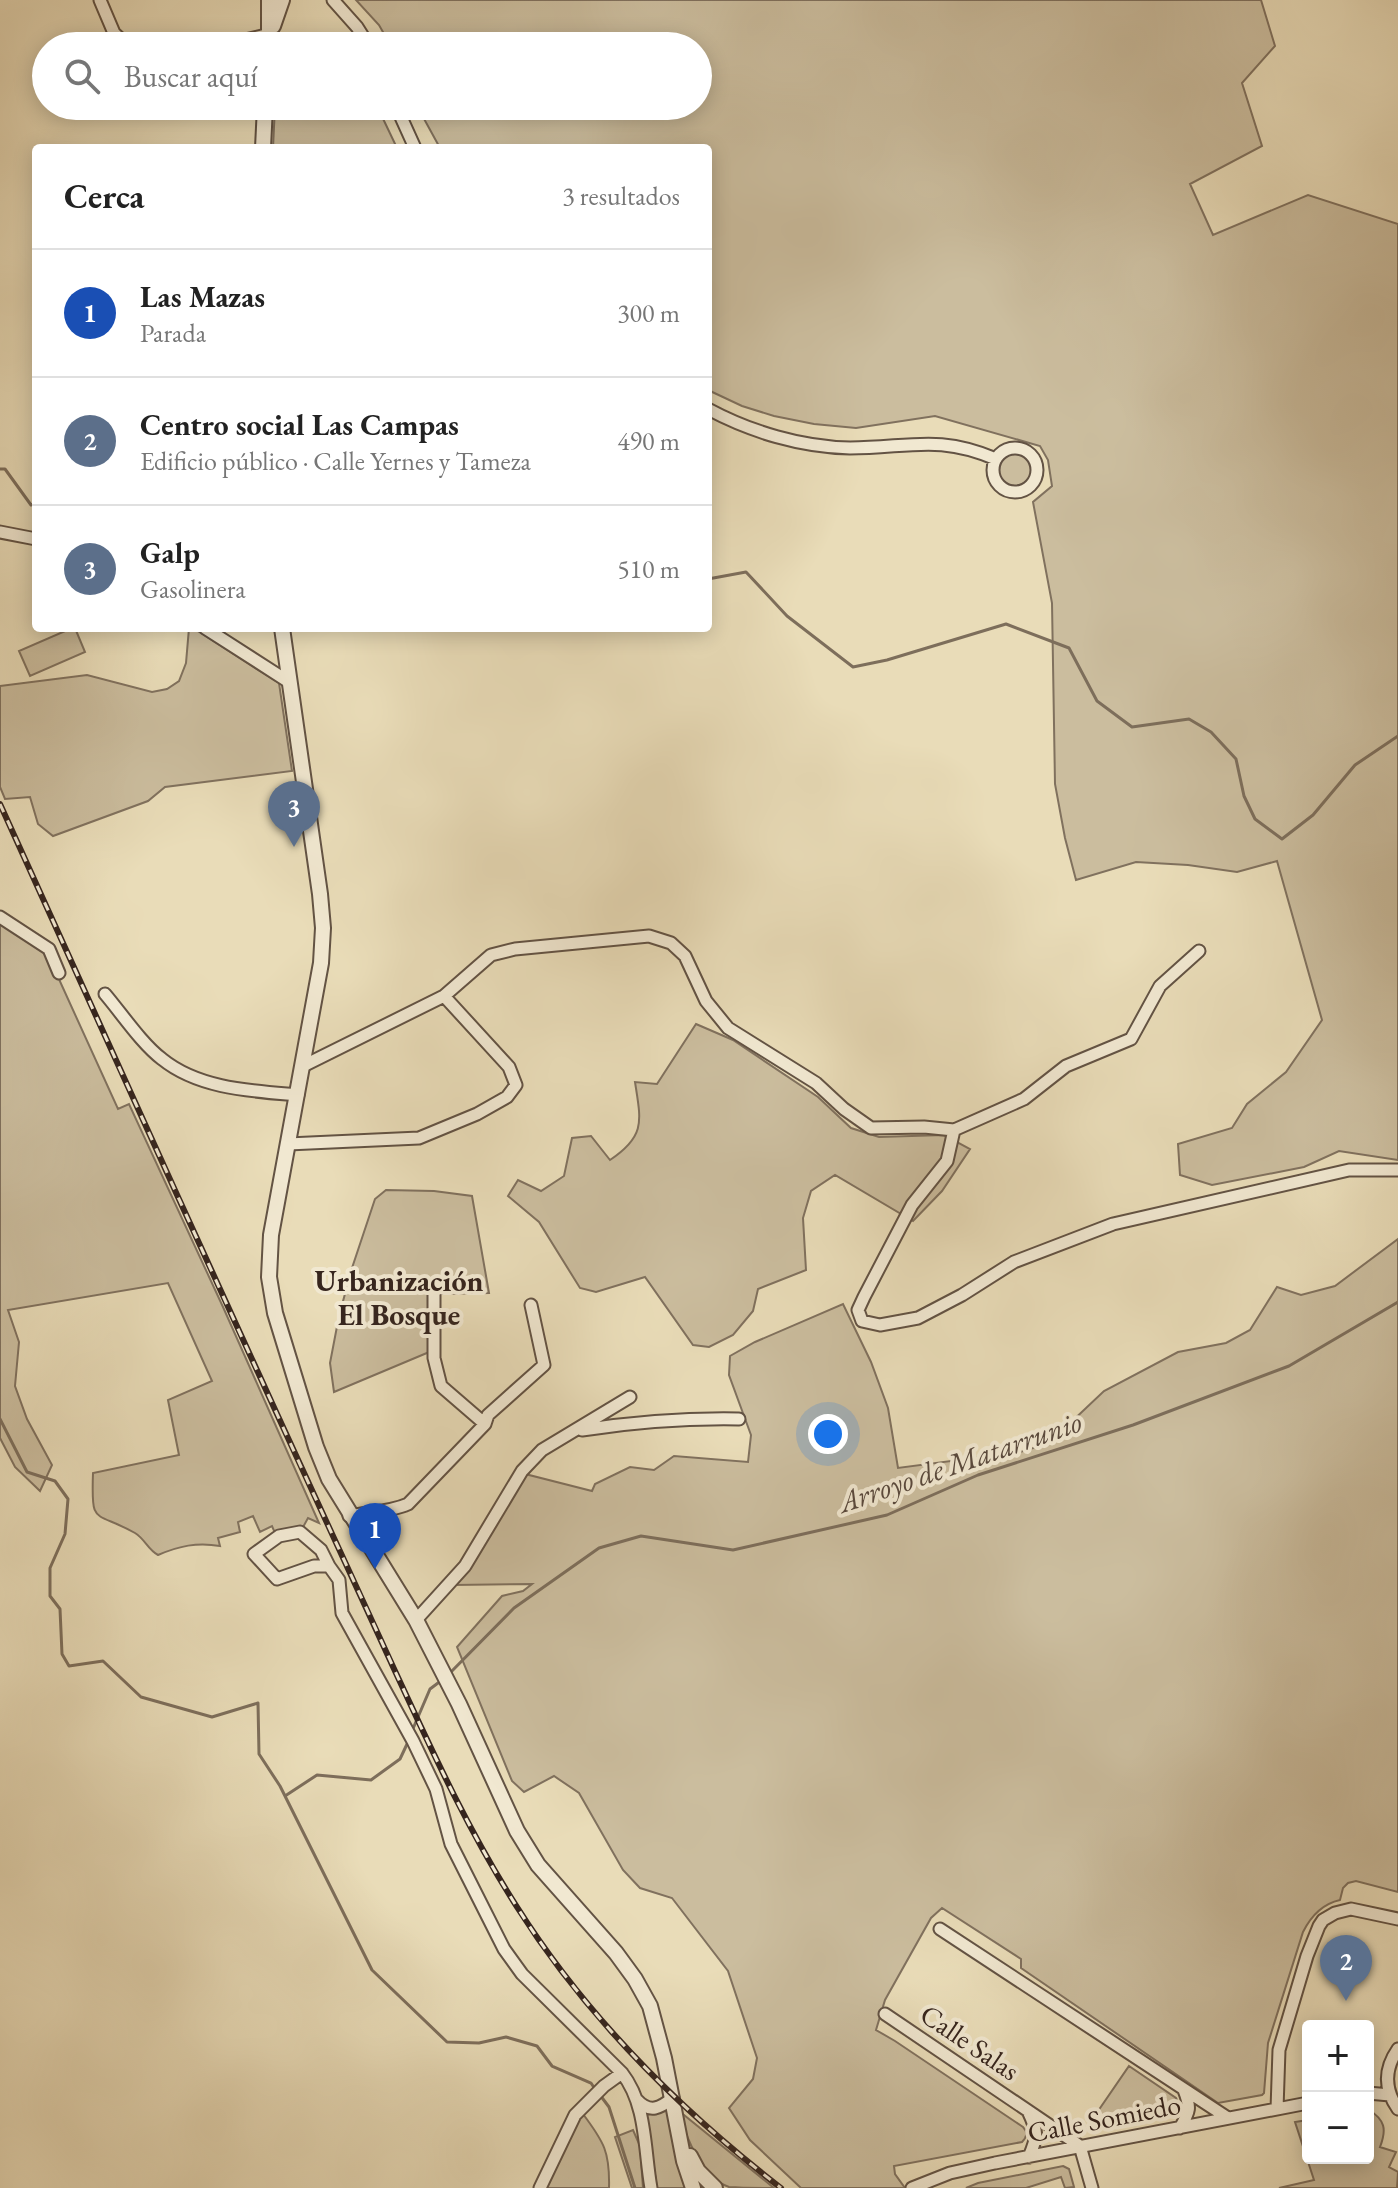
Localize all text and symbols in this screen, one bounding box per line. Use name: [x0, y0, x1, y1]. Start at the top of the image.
search box: [32, 32, 712, 120]
icon: search: [60, 54, 104, 98]
text: Buscar aquí: [124, 57, 258, 96]
text: Cerca: [64, 174, 144, 218]
text: 3 resultados: [562, 179, 680, 213]
text: Las Mazas: [140, 277, 265, 316]
text: 1: [83, 296, 97, 330]
text: 300 m: [617, 296, 680, 330]
text: Parada: [140, 316, 206, 350]
text: Centro social Las Campas: [140, 405, 459, 444]
text: 2: [83, 424, 97, 458]
text: 490 m: [617, 424, 680, 458]
text: Edificio público · Calle Yernes y Tameza: [140, 444, 531, 478]
text: Galp: [140, 533, 200, 572]
text: 3: [83, 552, 97, 586]
text: 510 m: [617, 552, 680, 586]
text: Gasolinera: [140, 572, 246, 606]
pin: 3: [268, 781, 320, 847]
district label: Urbanización El Bosque: [314, 1261, 484, 1334]
water label: Arroyo de Matarrunio: [831, 1402, 1087, 1522]
your location: [808, 1414, 848, 1454]
pin: 1: [349, 1503, 401, 1569]
pin: 2: [1320, 1935, 1372, 2001]
street label: Calle Salas: [913, 1996, 1027, 2088]
map controls: [1302, 2020, 1374, 2164]
button: +: [1302, 2020, 1374, 2092]
street label: Calle Somiedo: [1024, 2086, 1184, 2150]
button: −: [1302, 2092, 1374, 2164]

